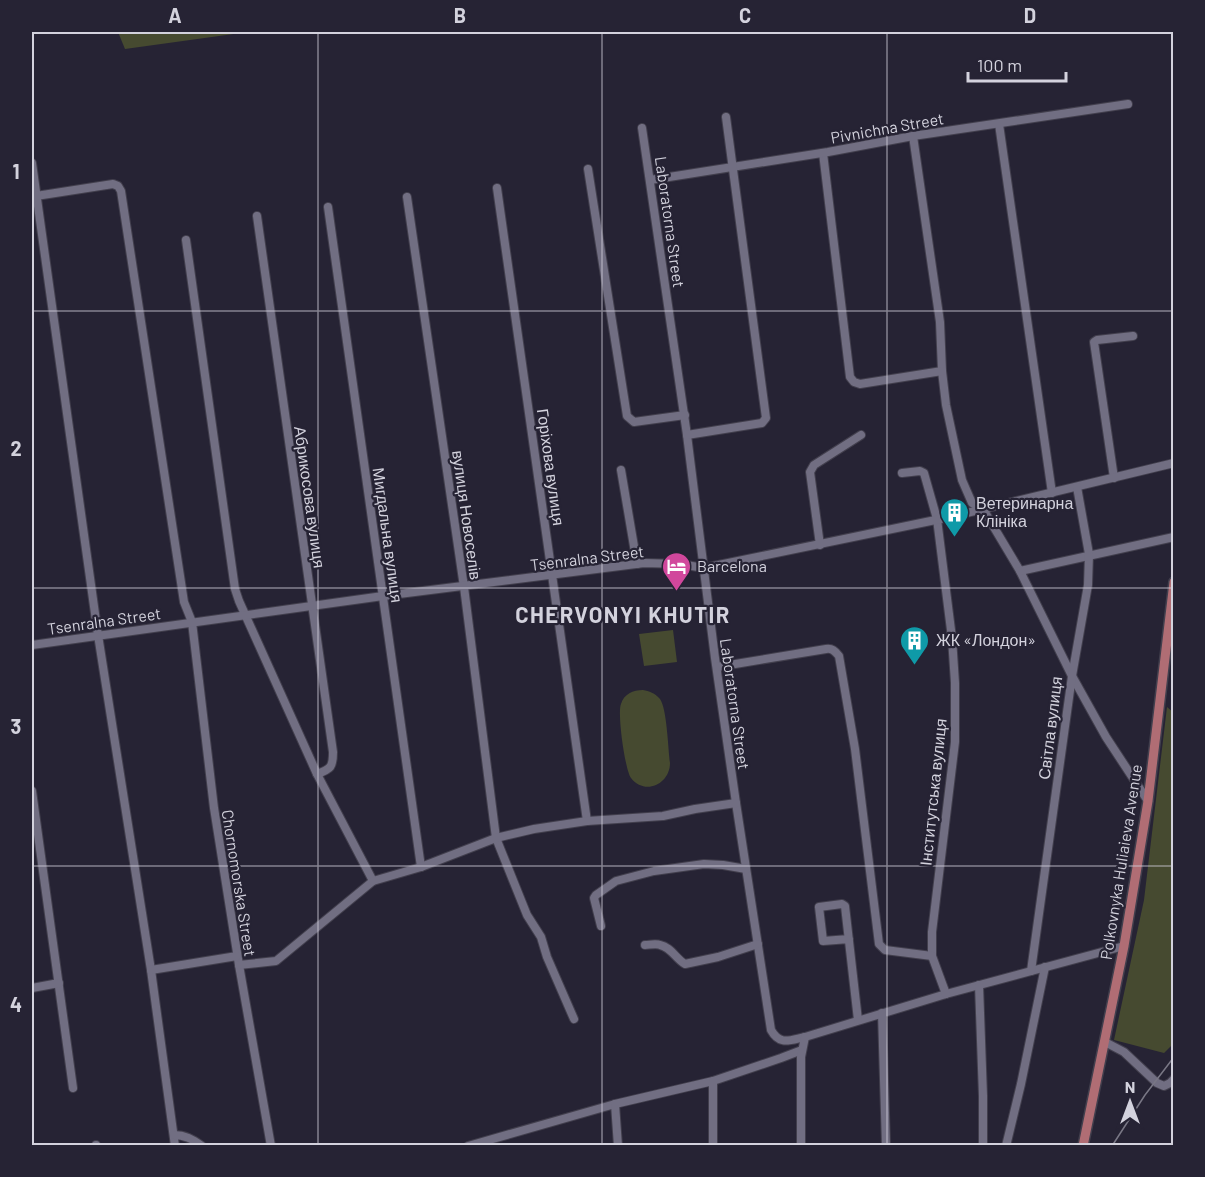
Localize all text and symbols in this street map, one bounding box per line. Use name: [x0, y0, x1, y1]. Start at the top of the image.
text: A: [168, 3, 182, 27]
text: B: [454, 3, 466, 27]
text: C: [739, 3, 751, 27]
text: D: [1024, 3, 1036, 27]
scale bar: [968, 45, 1066, 83]
text: 100 m: [977, 54, 1022, 76]
street label: Pivnichna Street: [829, 108, 945, 147]
street label: Laboratorna Street: [652, 155, 689, 289]
text: 1: [12, 159, 20, 183]
street label: Горіхова вулиця: [534, 407, 569, 527]
street label: Абрикосова вулиця: [291, 425, 330, 569]
text: 2: [10, 436, 22, 460]
street label: вулиця Новоселів: [449, 449, 486, 581]
street label: Мигдальна вулиця: [370, 466, 407, 604]
place label: Ветеринарна Клініка: [976, 493, 1073, 530]
building icon: Ветеринарна Клініка: [939, 496, 971, 538]
street label: Tsenralna Street: [529, 541, 645, 574]
hotel icon: Barcelona: [660, 550, 692, 592]
place label: Barcelona: [697, 556, 767, 575]
district label: CHERVONYI KHUTIR: [515, 601, 731, 627]
street label: Tsenralna Street: [46, 603, 162, 638]
building icon: ЖК «Лондон»: [899, 624, 931, 666]
place label: ЖК «Лондон»: [936, 630, 1036, 649]
street label: Laboratorna Street: [717, 637, 754, 771]
street label: Світла вулиця: [1034, 675, 1065, 781]
text: 3: [11, 714, 21, 738]
street label: Інститутська вулиця: [915, 717, 950, 866]
street label: Polkovnyka Huliaieva Avenue: [1096, 763, 1145, 961]
street label: Chornomorska Street: [219, 808, 260, 958]
text: 4: [10, 992, 22, 1016]
north arrow: [1100, 1072, 1160, 1132]
text: N: [1125, 1077, 1135, 1096]

